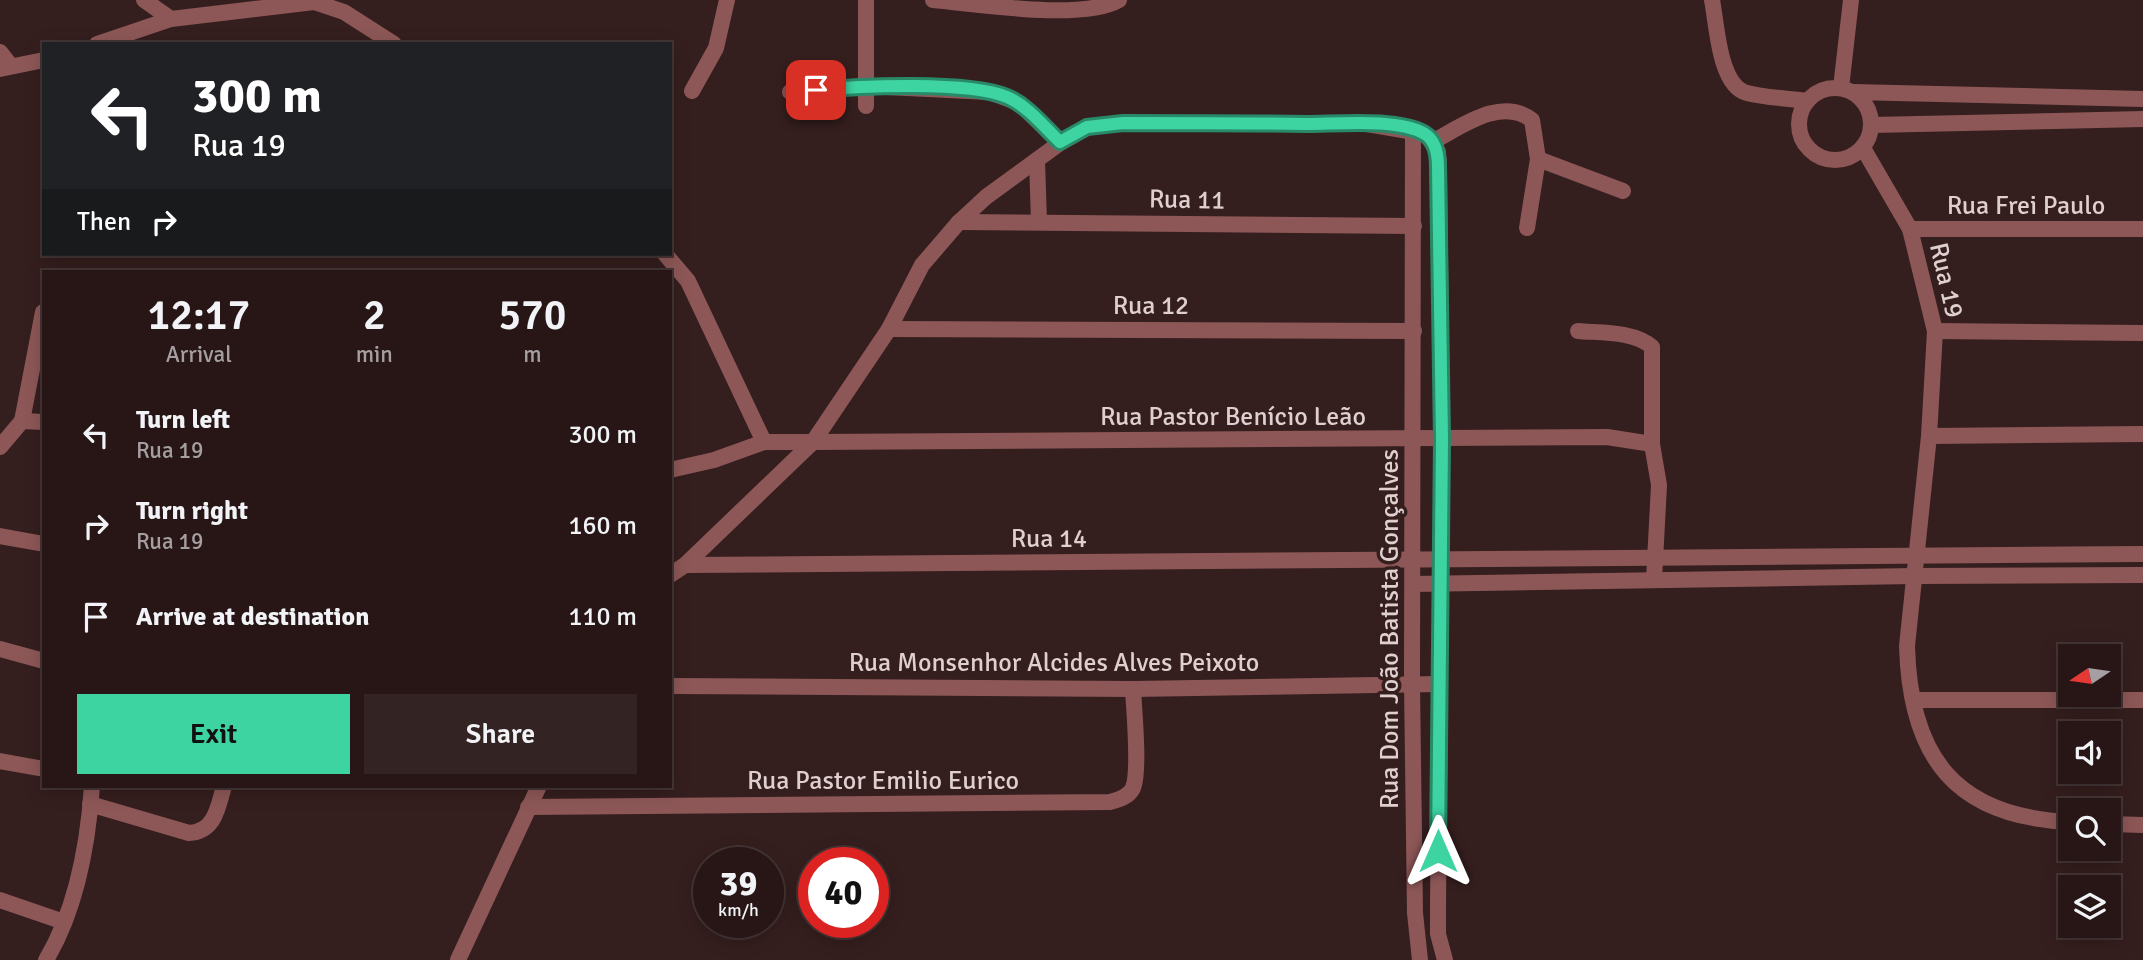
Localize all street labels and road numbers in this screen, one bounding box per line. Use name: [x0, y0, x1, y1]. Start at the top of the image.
street label: Rua 11: [1149, 183, 1225, 217]
street label: Rua Frei Paulo: [1947, 190, 2105, 222]
street label: Rua 19: [1922, 239, 1970, 321]
street label: Rua 12: [1113, 290, 1189, 322]
street label: Rua Pastor Benício Leão: [1100, 401, 1366, 433]
street label: Rua Dom João Batista Gonçalves: [1374, 449, 1406, 809]
street label: Rua 14: [1011, 523, 1087, 555]
street label: Rua Monsenhor Alcides Alves Peixoto: [849, 647, 1259, 679]
street label: Rua Pastor Emilio Eurico: [747, 765, 1019, 797]

